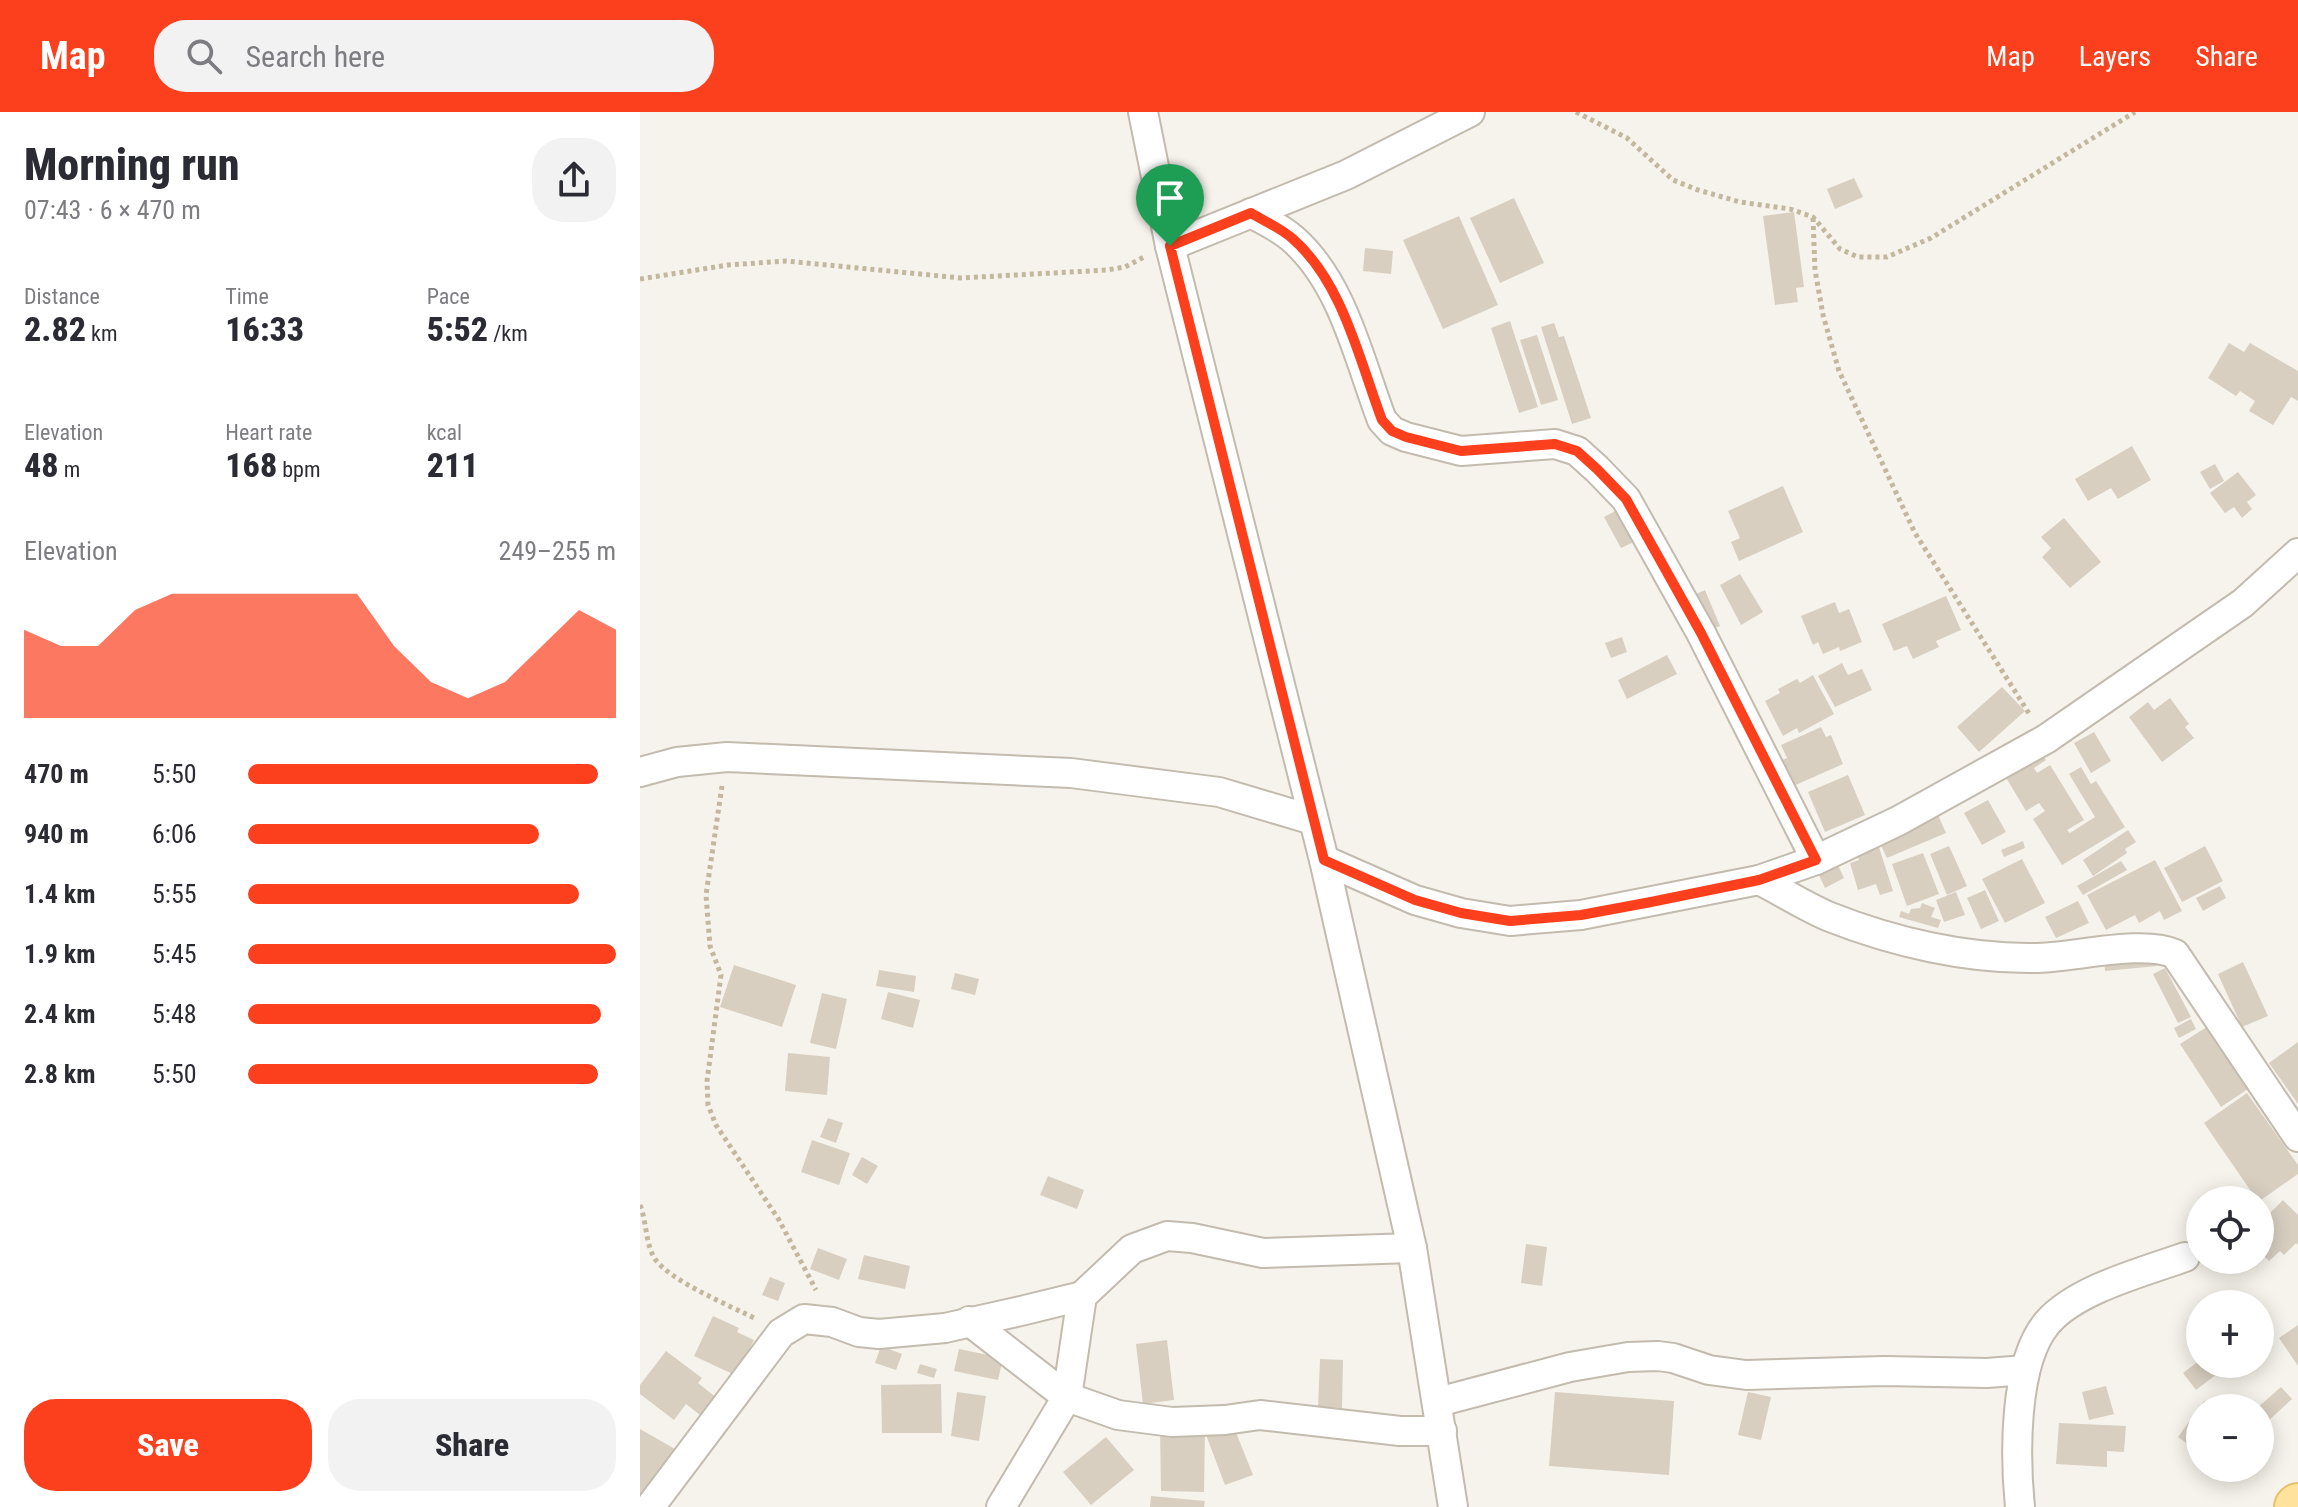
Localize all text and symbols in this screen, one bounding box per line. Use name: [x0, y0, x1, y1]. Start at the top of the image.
search box: [154, 20, 714, 92]
text: Map: [40, 34, 106, 78]
icon: search: [182, 34, 226, 78]
text: Search here: [246, 39, 385, 74]
text: Map: [1986, 40, 2035, 73]
text: Layers: [2079, 40, 2151, 73]
text: Share: [2195, 40, 2258, 73]
button: share: [532, 138, 616, 222]
text: Morning run: [24, 139, 240, 191]
pin: [1136, 164, 1204, 246]
icon: arrive: [1148, 176, 1192, 220]
text: 07:43 · 6 × 470 m: [24, 195, 201, 225]
text: Distance: [24, 284, 100, 309]
text: Time: [225, 284, 269, 309]
text: Pace: [427, 284, 470, 309]
text: 2.82: [24, 309, 86, 349]
text: 16:33: [225, 309, 304, 349]
text: 5:52: [427, 309, 488, 349]
text: km: [86, 321, 117, 346]
text: /km: [488, 321, 528, 346]
text: Elevation: [24, 420, 103, 445]
text: Heart rate: [225, 420, 312, 445]
text: kcal: [427, 420, 462, 445]
text: 48: [24, 445, 59, 485]
text: 168: [225, 445, 277, 485]
text: 211: [427, 445, 479, 485]
text: m: [59, 457, 80, 482]
text: bpm: [277, 457, 321, 482]
text: Elevation: [24, 536, 118, 566]
text: 249–255 m: [499, 536, 616, 566]
text: 470 m: [24, 759, 89, 789]
text: 5:50: [152, 759, 197, 789]
text: 940 m: [24, 819, 89, 849]
text: 6:06: [152, 819, 197, 849]
text: 1.4 km: [24, 879, 96, 909]
text: 5:55: [152, 879, 197, 909]
text: 1.9 km: [24, 939, 96, 969]
text: 5:45: [152, 939, 197, 969]
text: 2.4 km: [24, 999, 96, 1029]
text: 5:48: [152, 999, 197, 1029]
text: 2.8 km: [24, 1059, 96, 1089]
text: 5:50: [152, 1059, 197, 1089]
map controls: [2186, 1186, 2274, 1482]
button: locate: [2186, 1186, 2274, 1274]
button: +: [2186, 1290, 2274, 1378]
button: −: [2186, 1394, 2274, 1482]
button: Save: [24, 1399, 312, 1491]
button: Share: [328, 1399, 616, 1491]

